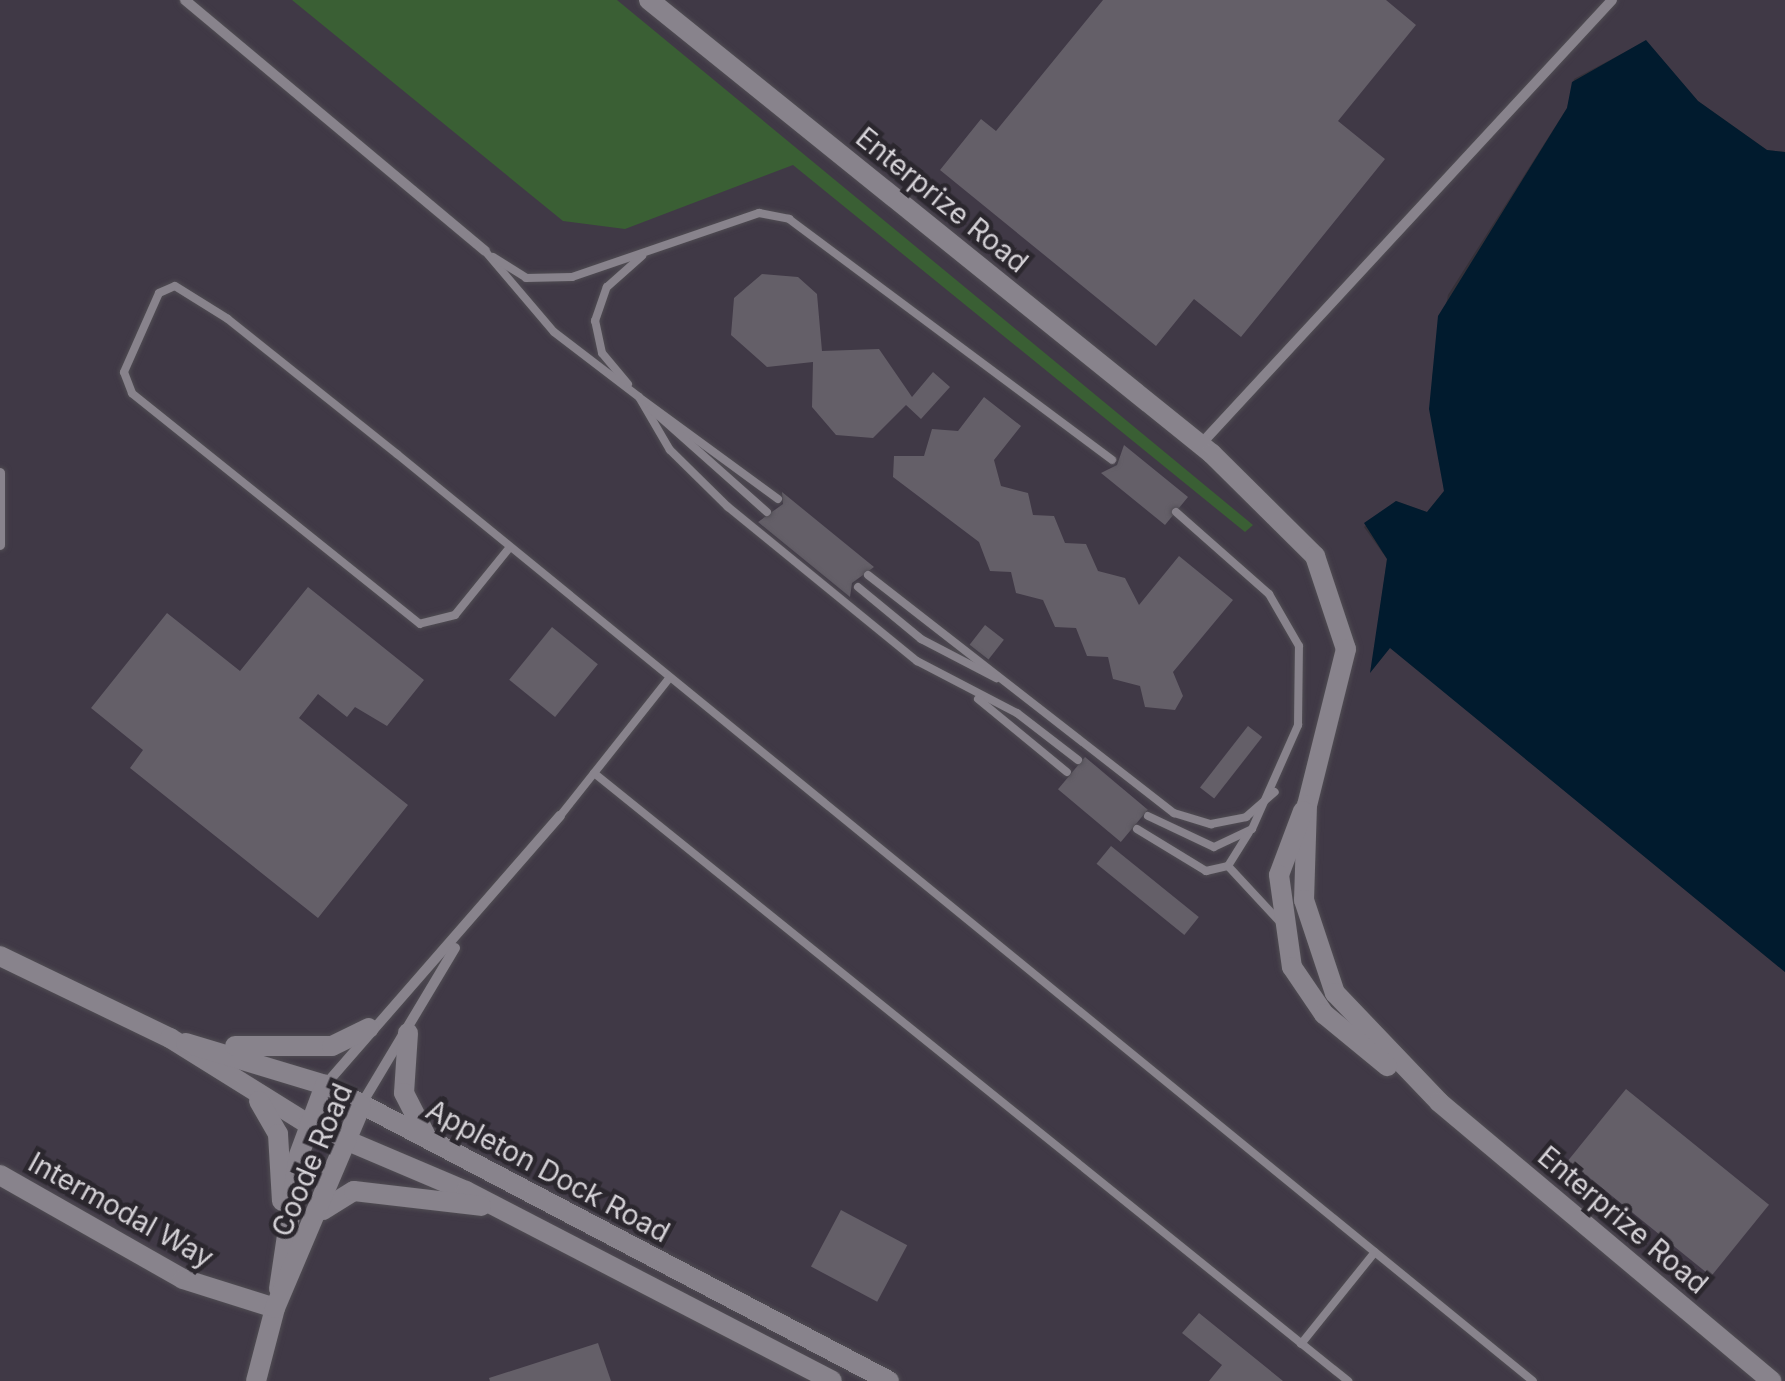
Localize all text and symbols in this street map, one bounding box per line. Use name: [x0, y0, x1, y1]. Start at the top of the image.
street label: Enterprize Road: [849, 120, 1035, 280]
street label: Coode Road: [265, 1078, 359, 1242]
street label: Appleton Dock Road: [421, 1093, 675, 1249]
street label: Enterprize Road: [1531, 1139, 1715, 1301]
street label: Intermodal Way: [23, 1145, 219, 1275]

